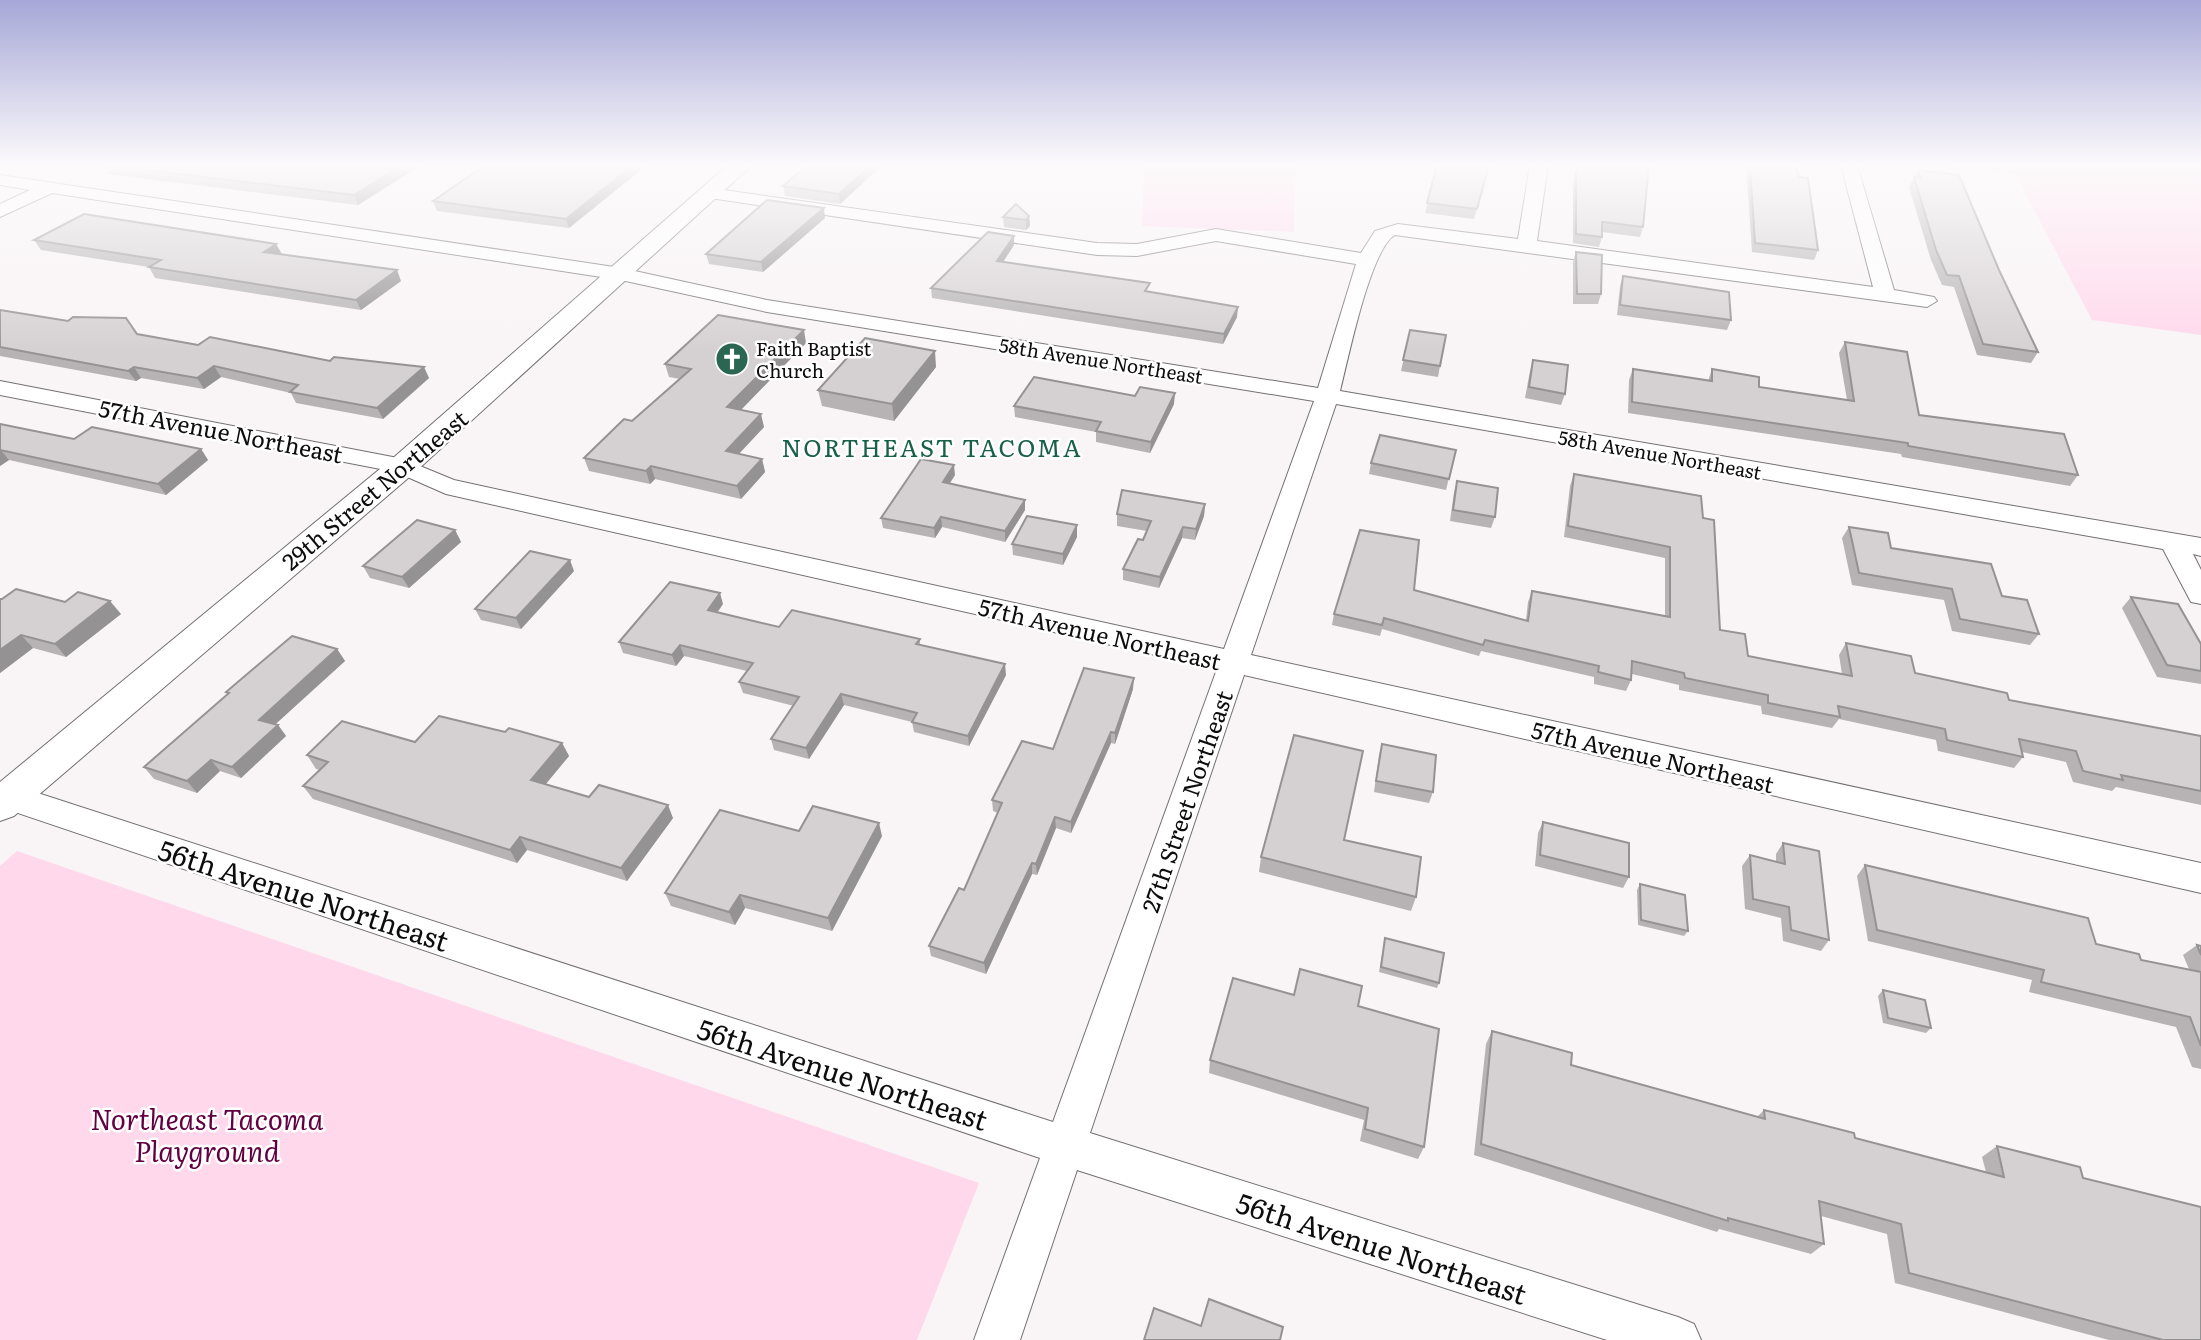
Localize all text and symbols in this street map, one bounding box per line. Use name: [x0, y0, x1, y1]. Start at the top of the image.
street label: 58th Avenue Northeast: [997, 330, 1205, 390]
place label: Faith Baptist Church: [756, 334, 871, 384]
church icon: Faith Baptist Church: [713, 340, 751, 378]
street label: 57th Avenue Northeast: [96, 390, 347, 470]
street label: 29th Street Northeast: [274, 401, 475, 577]
street label: 58th Avenue Northeast: [1556, 422, 1764, 486]
district label: NORTHEAST TACOMA: [781, 429, 1083, 464]
street label: 57th Avenue Northeast: [975, 589, 1225, 678]
street label: 27th Street Northeast: [1132, 685, 1240, 917]
street label: 57th Avenue Northeast: [1528, 712, 1778, 801]
street label: 56th Avenue Northeast: [154, 827, 455, 961]
street label: 56th Avenue Northeast: [693, 1006, 994, 1140]
park label: Northeast Tacoma Playground: [91, 1097, 323, 1171]
street label: 56th Avenue Northeast: [1232, 1180, 1533, 1314]

